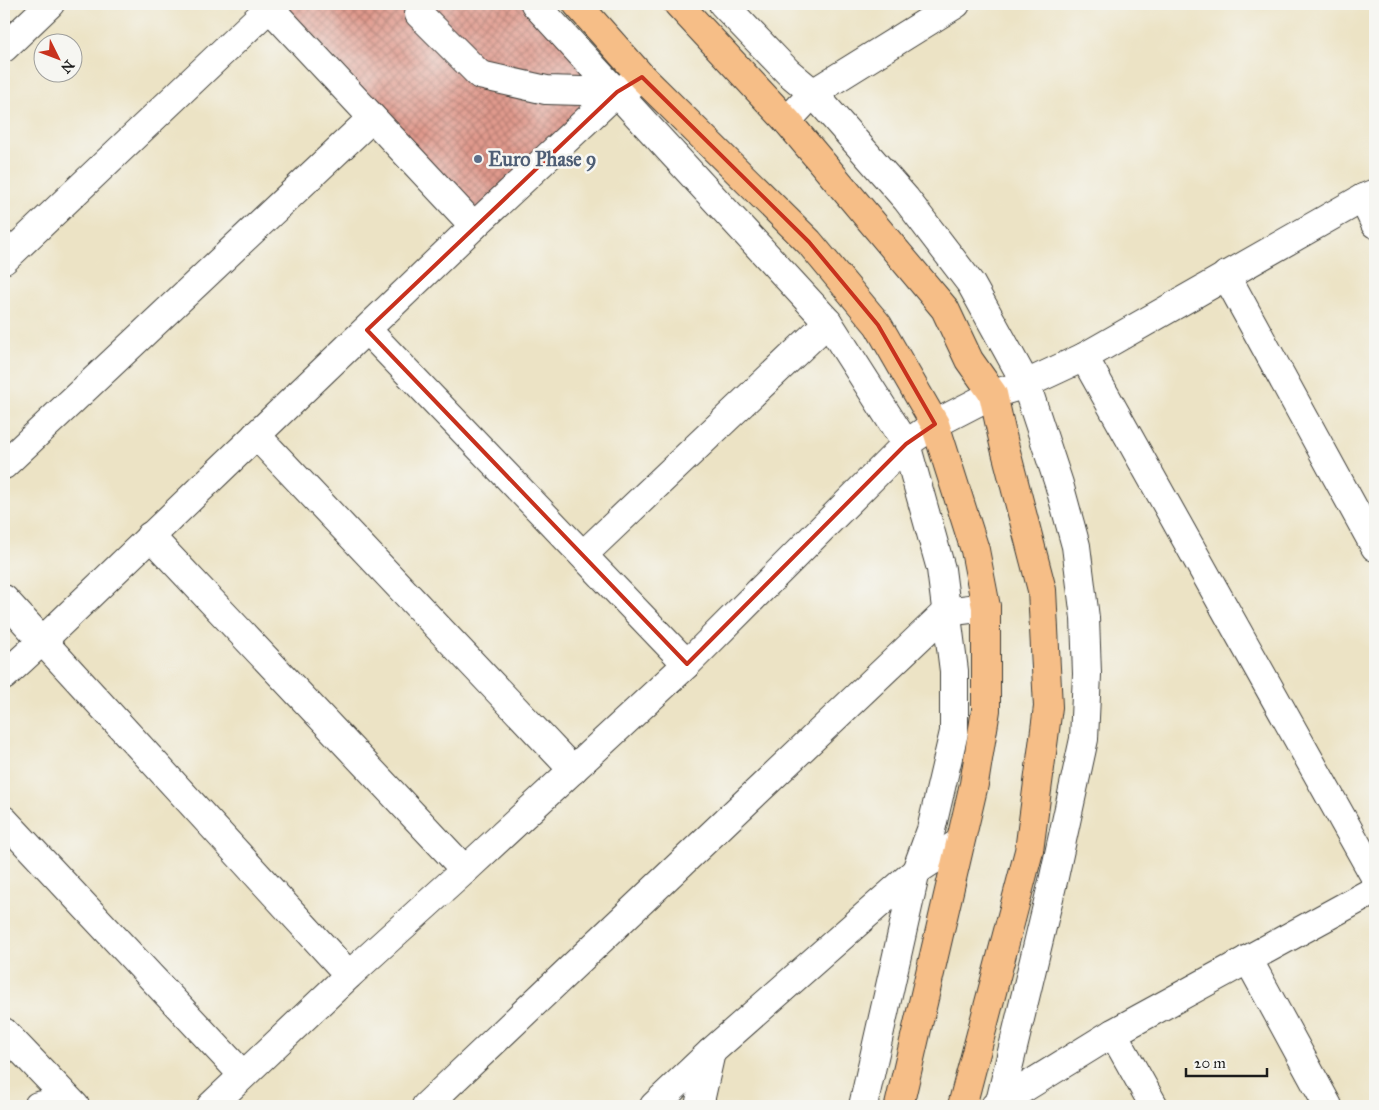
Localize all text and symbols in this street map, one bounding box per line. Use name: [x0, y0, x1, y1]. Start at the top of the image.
north arrow: [32, 32, 82, 82]
text: N: [57, 56, 78, 77]
place label: Euro Phase 9: [488, 147, 597, 172]
marker: Euro Phase 9: [472, 153, 484, 165]
scale bar: [1186, 1045, 1268, 1077]
text: 20 m: [1194, 1054, 1226, 1072]

